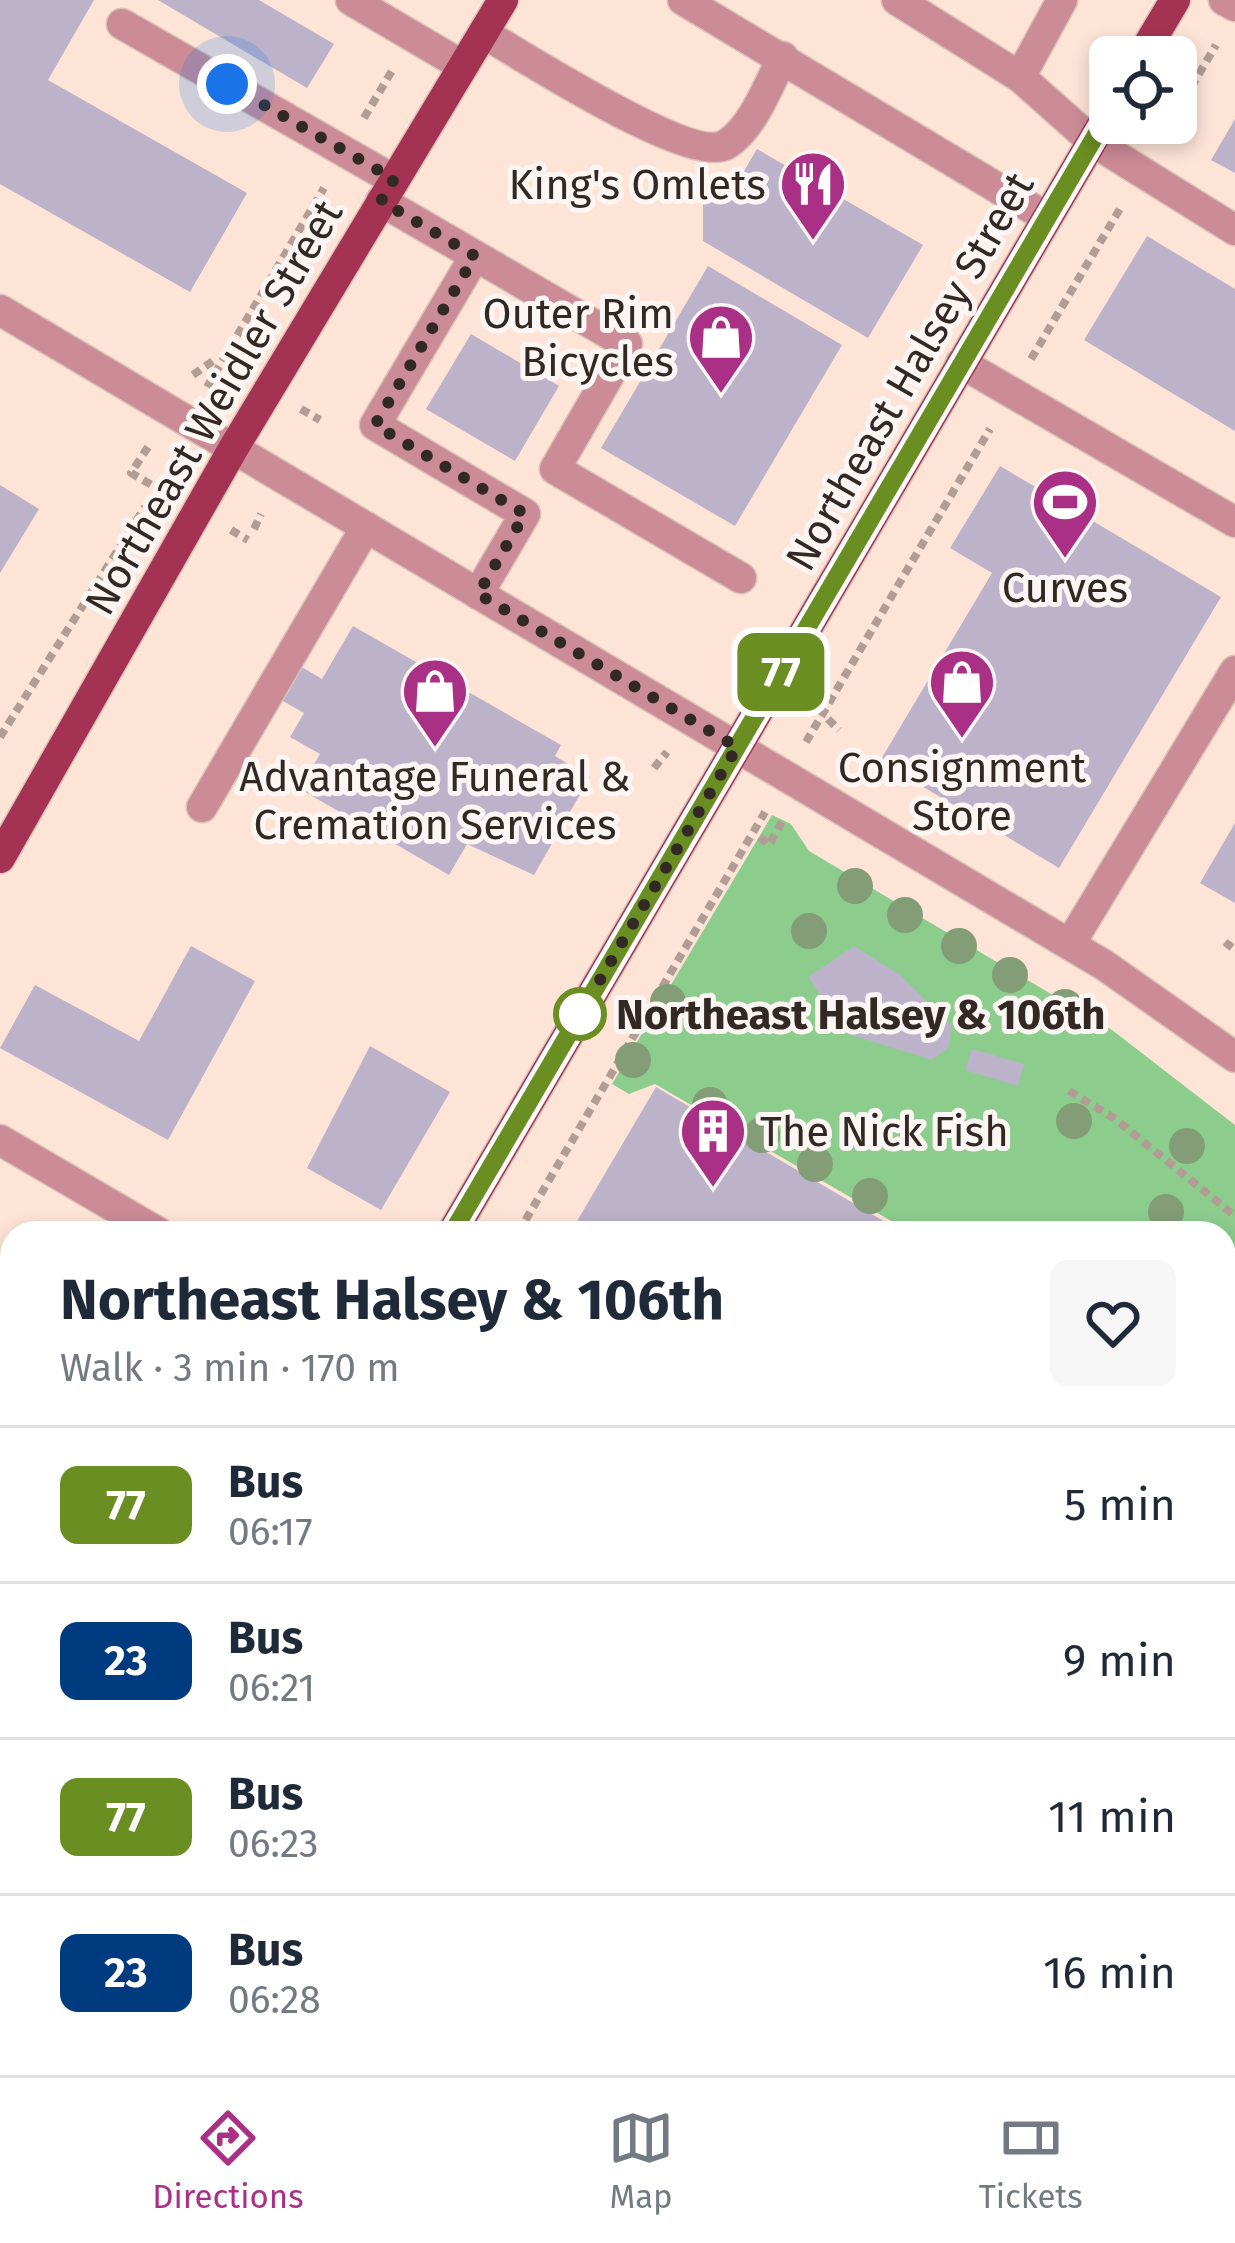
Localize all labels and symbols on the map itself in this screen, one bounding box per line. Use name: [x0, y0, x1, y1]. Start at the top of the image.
your location: [197, 54, 257, 114]
restaurant icon: King's Omlets: [778, 149, 848, 243]
place label: King's Omlets: [509, 160, 766, 210]
street label: Northeast Halsey Street: [775, 163, 1045, 579]
street label: Northeast Weidler Street: [75, 191, 354, 624]
place label: Outer Rim Bicycles: [482, 289, 674, 387]
shop icon: Outer Rim Bicycles: [686, 302, 756, 396]
sports icon: Curves: [1030, 467, 1100, 561]
place label: Curves: [1002, 563, 1128, 613]
line badge: 77: [727, 633, 835, 711]
shop icon: Consignment Store: [927, 647, 997, 741]
shop icon: Advantage Funeral & Cremation Services: [400, 656, 470, 750]
place label: Consignment Store: [838, 743, 1087, 841]
place label: Advantage Funeral & Cremation Services: [239, 752, 631, 850]
marker: Northeast Halsey & 106th: [555, 989, 605, 1039]
place label: Northeast Halsey & 106th: [616, 990, 1105, 1040]
building icon: The Nick Fish: [678, 1096, 748, 1190]
place label: The Nick Fish: [760, 1107, 1009, 1157]

